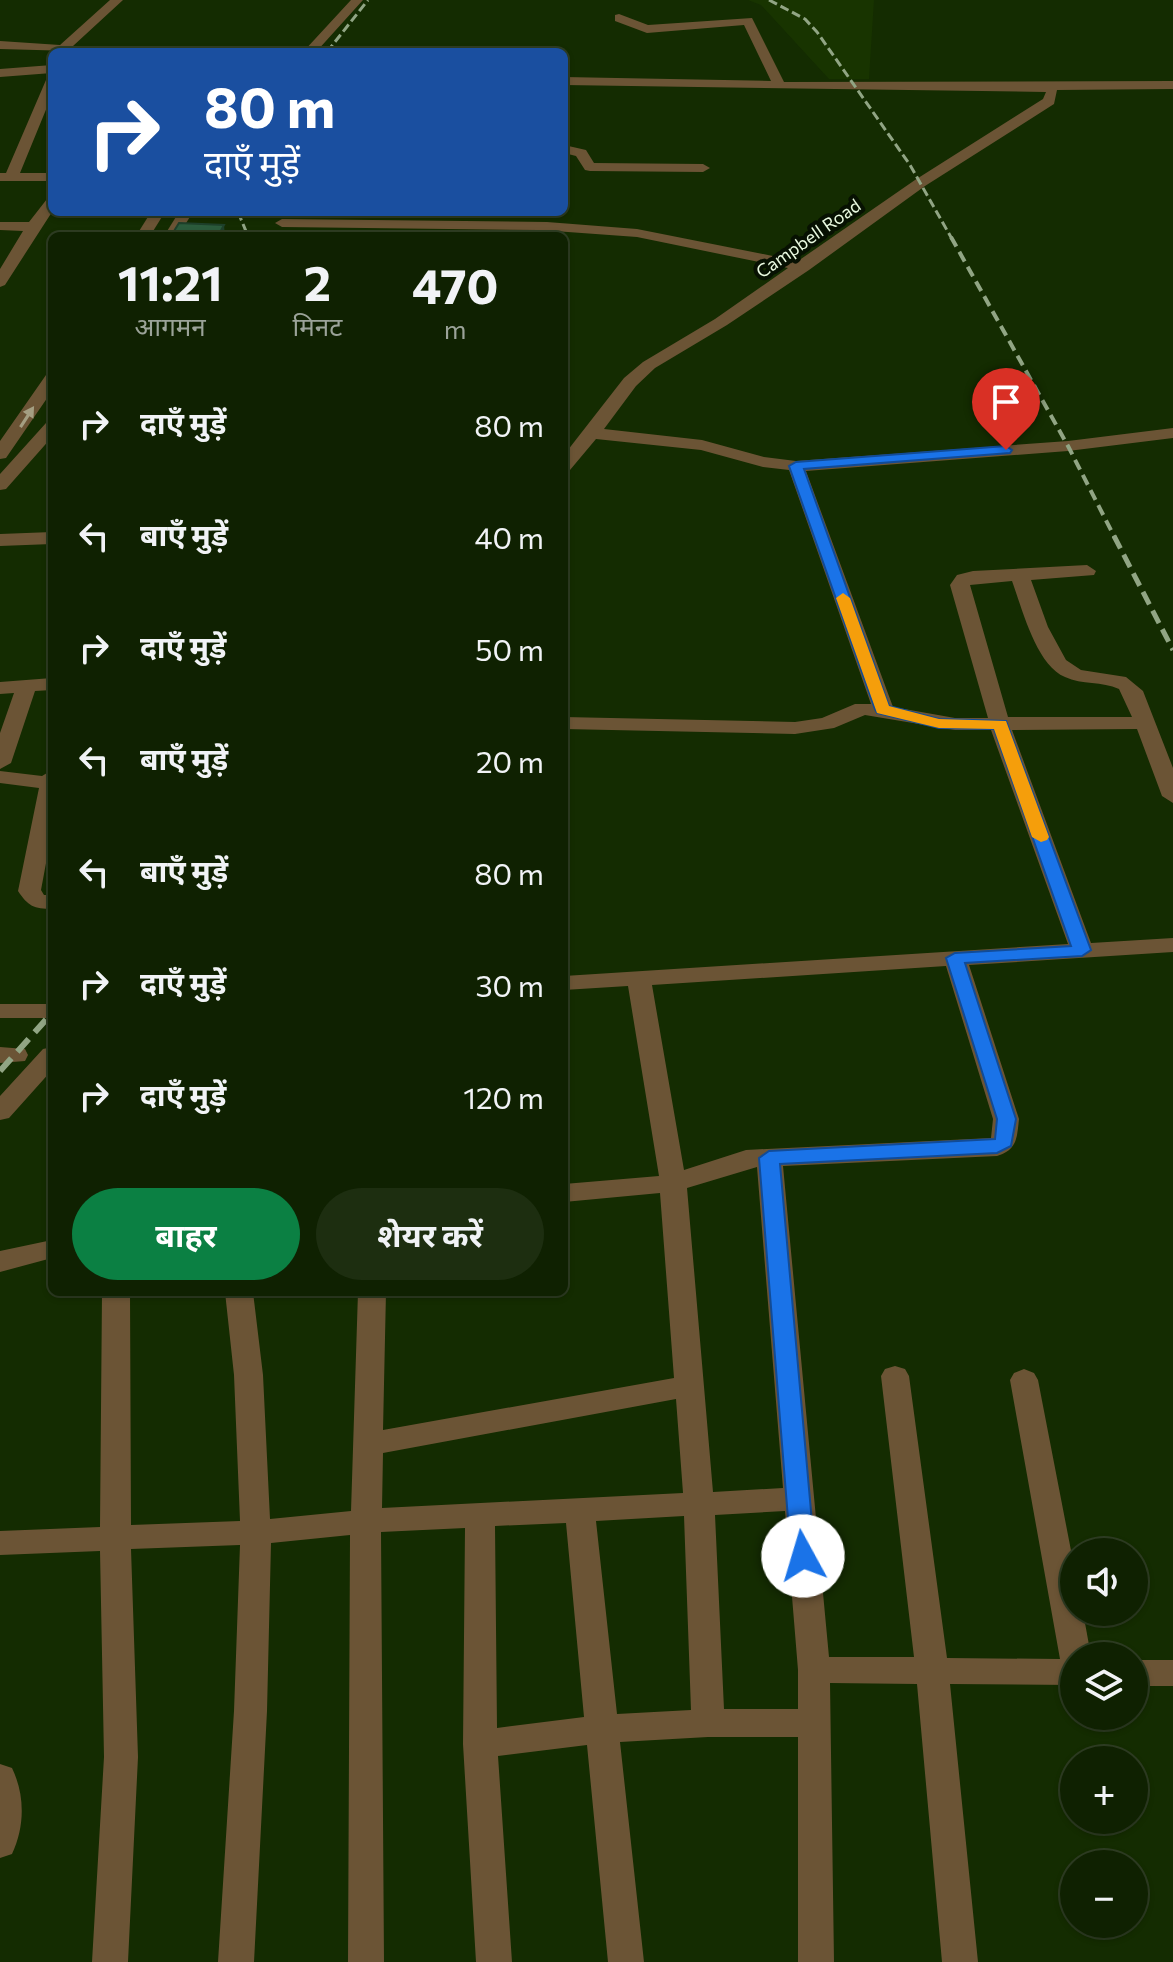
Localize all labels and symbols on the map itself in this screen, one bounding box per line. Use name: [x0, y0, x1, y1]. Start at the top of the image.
street label: Campbell Road: [751, 194, 865, 282]
pin: [972, 368, 1040, 450]
one-way arrow: [19, 407, 34, 428]
position arrow: [761, 1514, 845, 1598]

